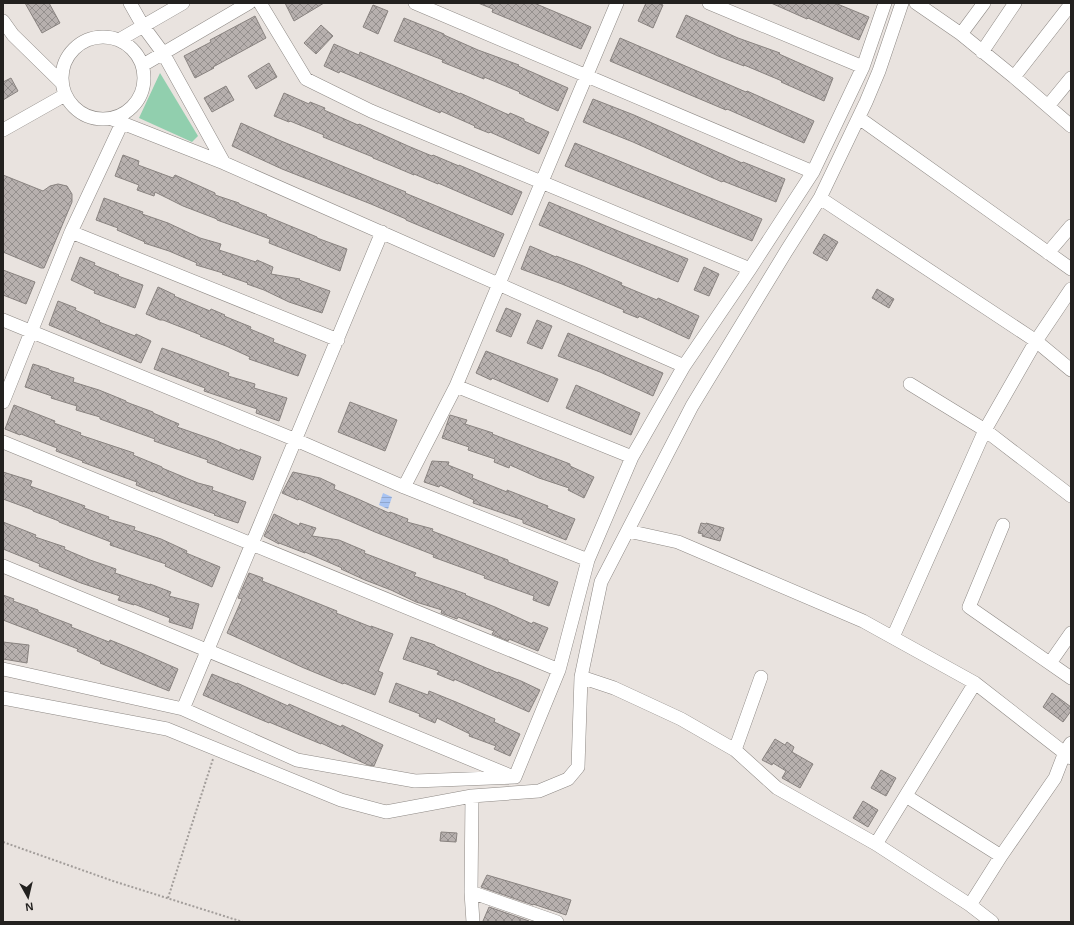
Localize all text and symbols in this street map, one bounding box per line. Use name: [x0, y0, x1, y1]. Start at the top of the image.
north arrow: [8, 877, 48, 917]
text: N: [25, 900, 34, 913]

